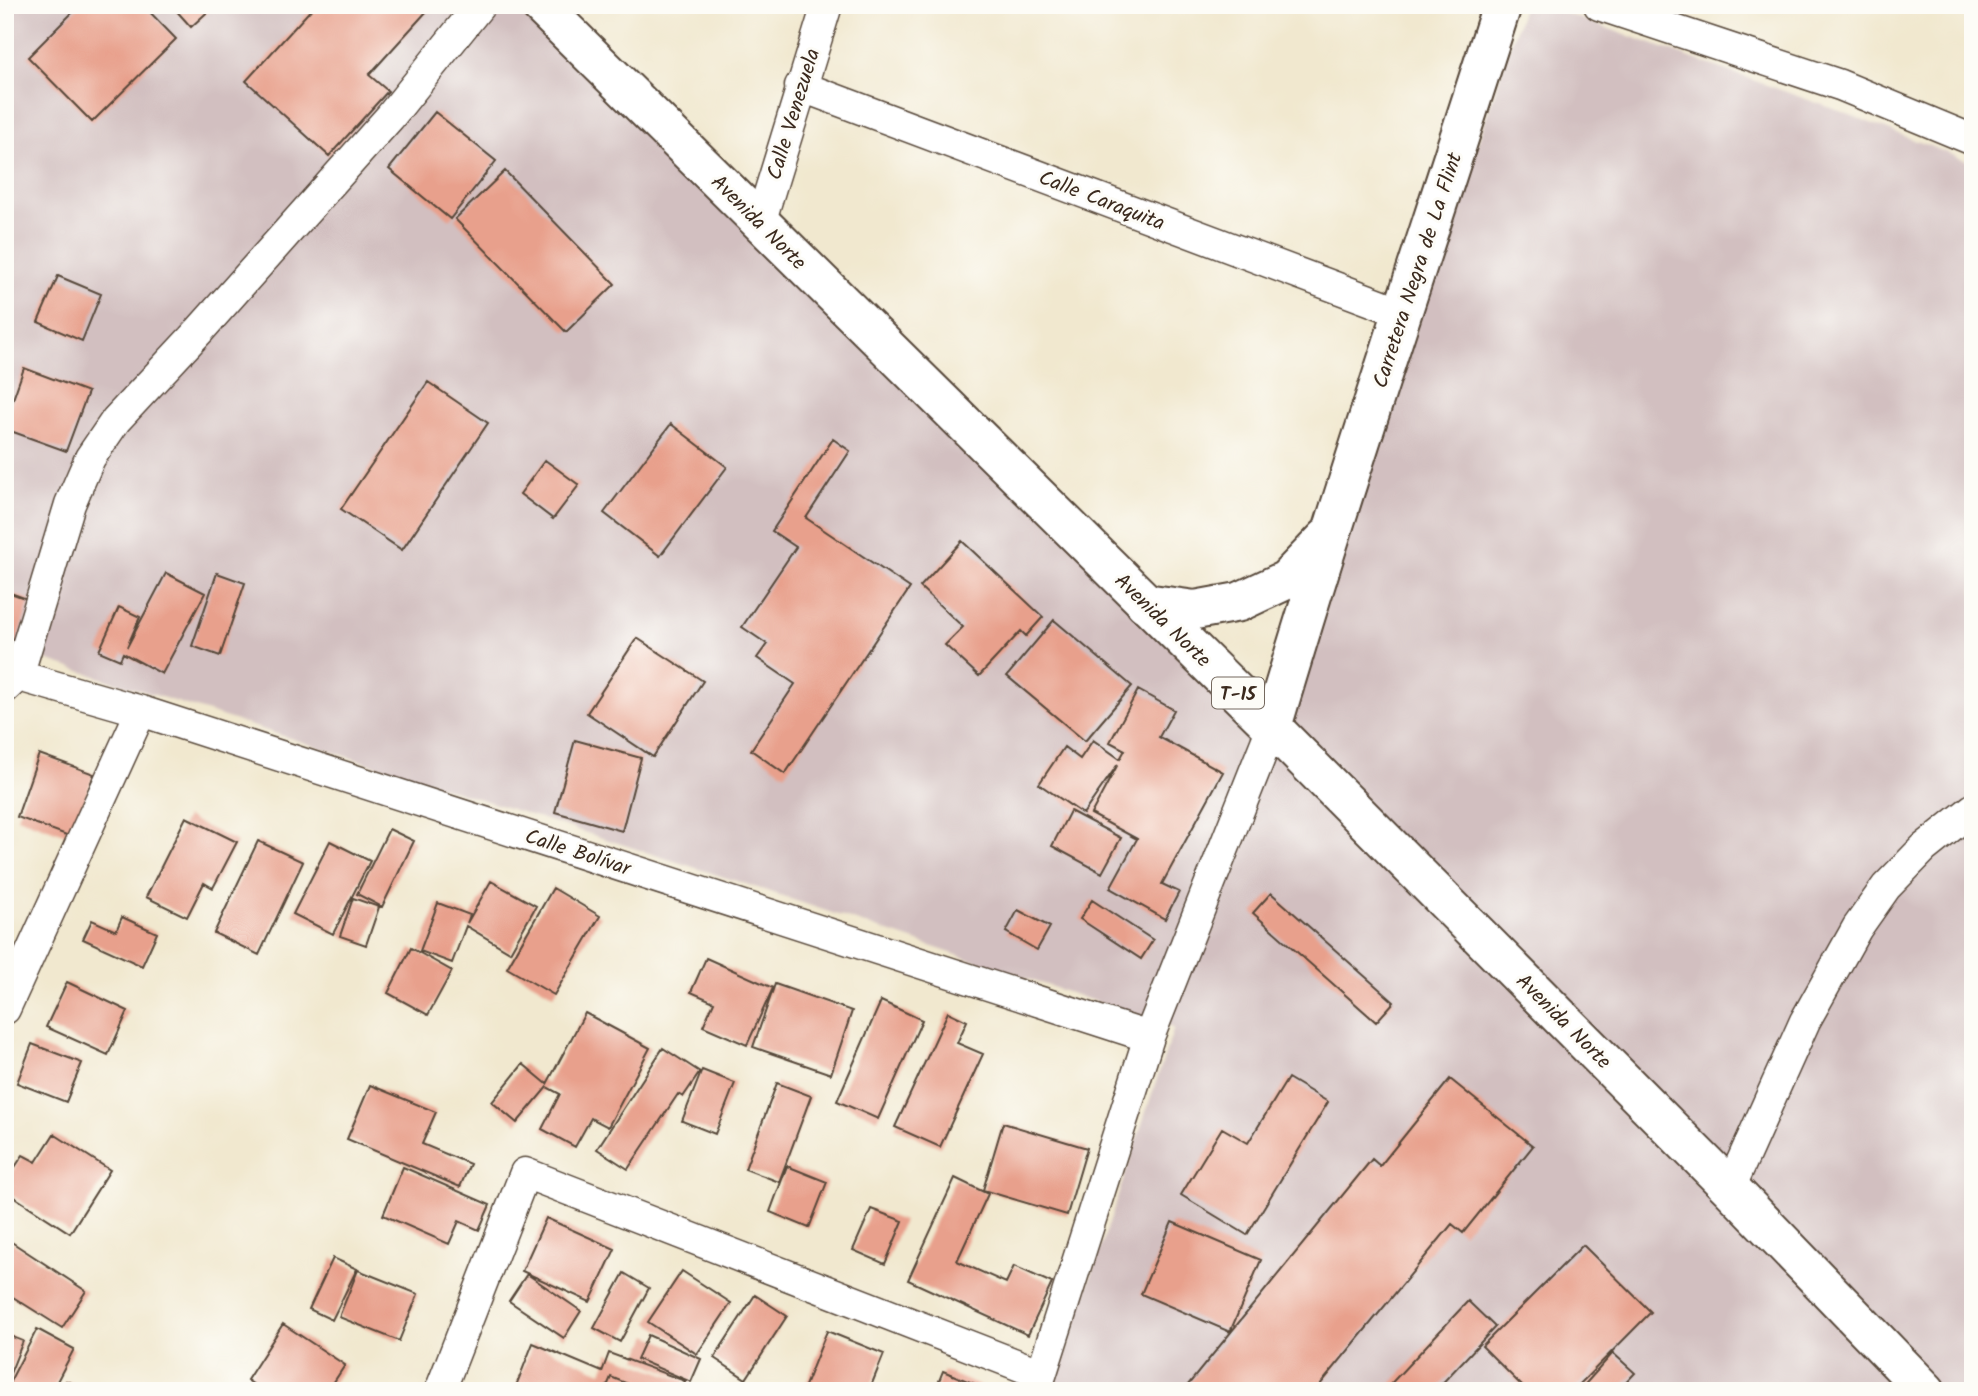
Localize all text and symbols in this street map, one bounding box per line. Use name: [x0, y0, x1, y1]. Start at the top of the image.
street label: Calle Venezuela: [759, 45, 830, 184]
street label: Carretera Negra de La Flint: [1365, 148, 1472, 393]
street label: Calle Caraquita: [1034, 162, 1169, 241]
street label: Avenida Norte: [702, 167, 814, 279]
street label: Avenida Norte: [1106, 566, 1219, 676]
road number: T-15: [1212, 678, 1264, 708]
street label: Calle Bolívar: [520, 821, 636, 886]
street label: Avenida Norte: [1507, 966, 1619, 1078]

